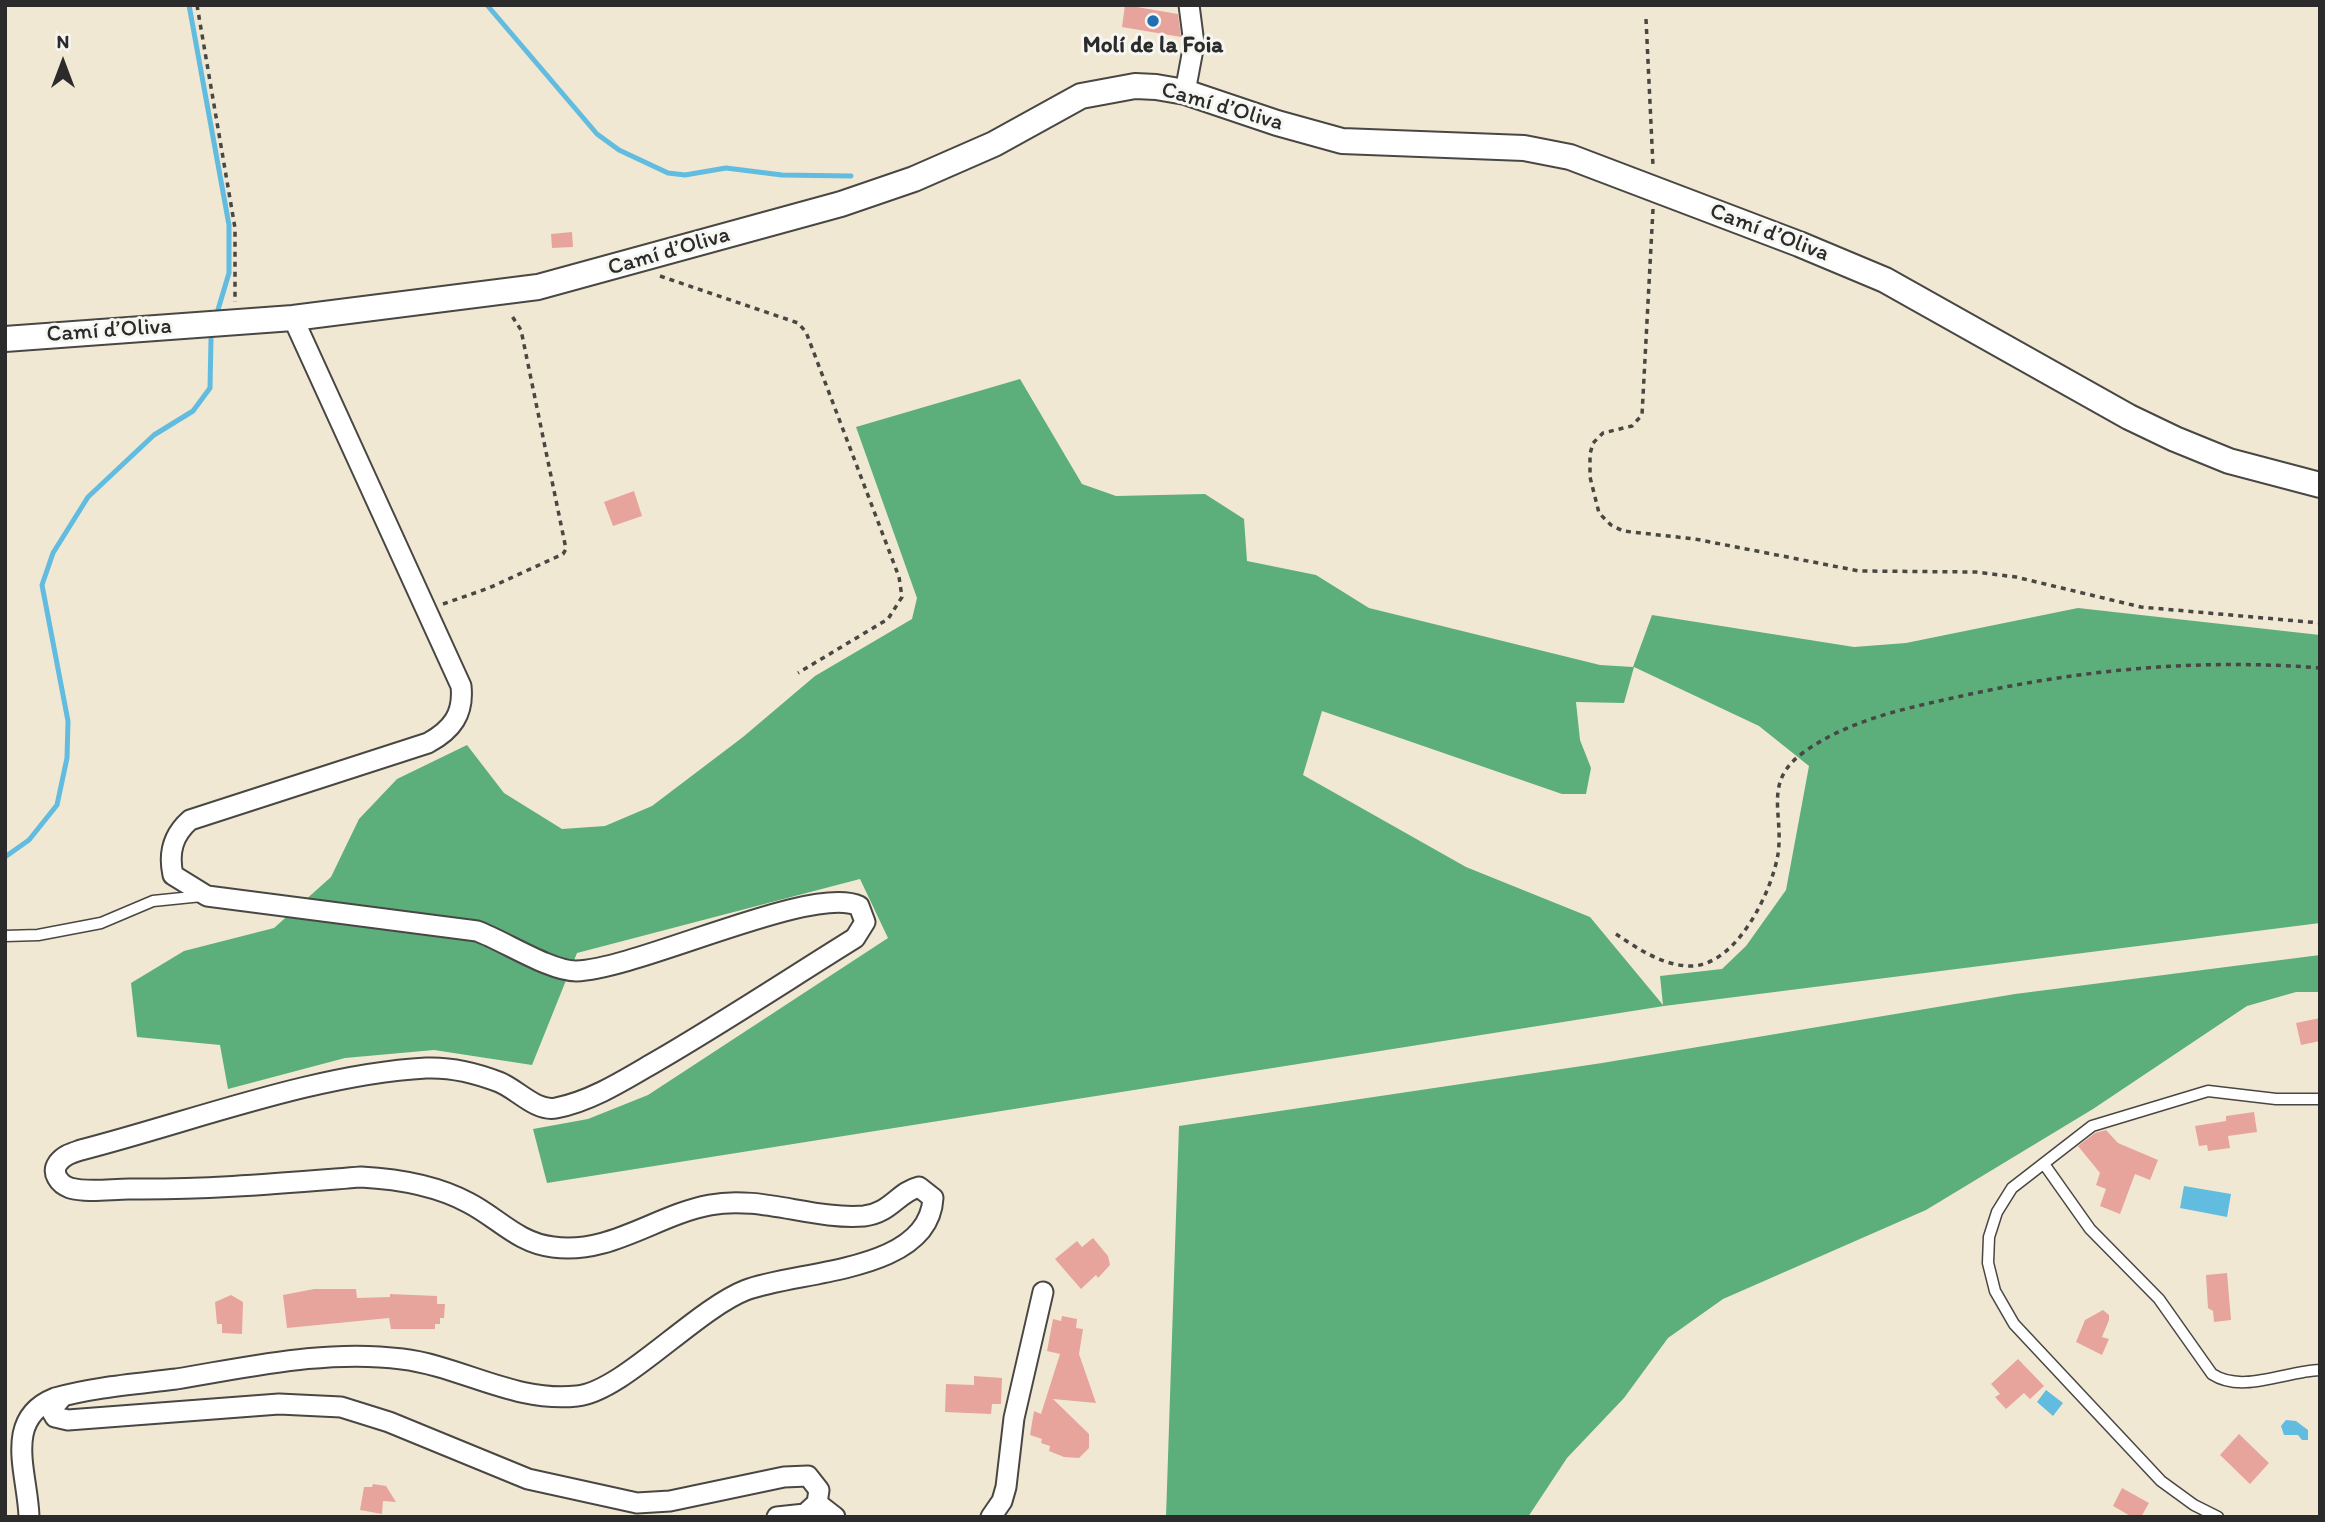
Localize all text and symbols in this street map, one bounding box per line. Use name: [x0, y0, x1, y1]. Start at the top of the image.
marker: Molí de la Foia: [1145, 13, 1161, 29]
north arrow: [28, 28, 98, 98]
text: N: [57, 30, 69, 53]
place label: Molí de la Foia: [1083, 32, 1223, 60]
street label: Camí d’Oliva: [1158, 76, 1286, 138]
street label: Camí d’Oliva: [1706, 198, 1832, 268]
street label: Camí d’Oliva: [605, 221, 733, 283]
street label: Camí d’Oliva: [46, 313, 172, 349]

